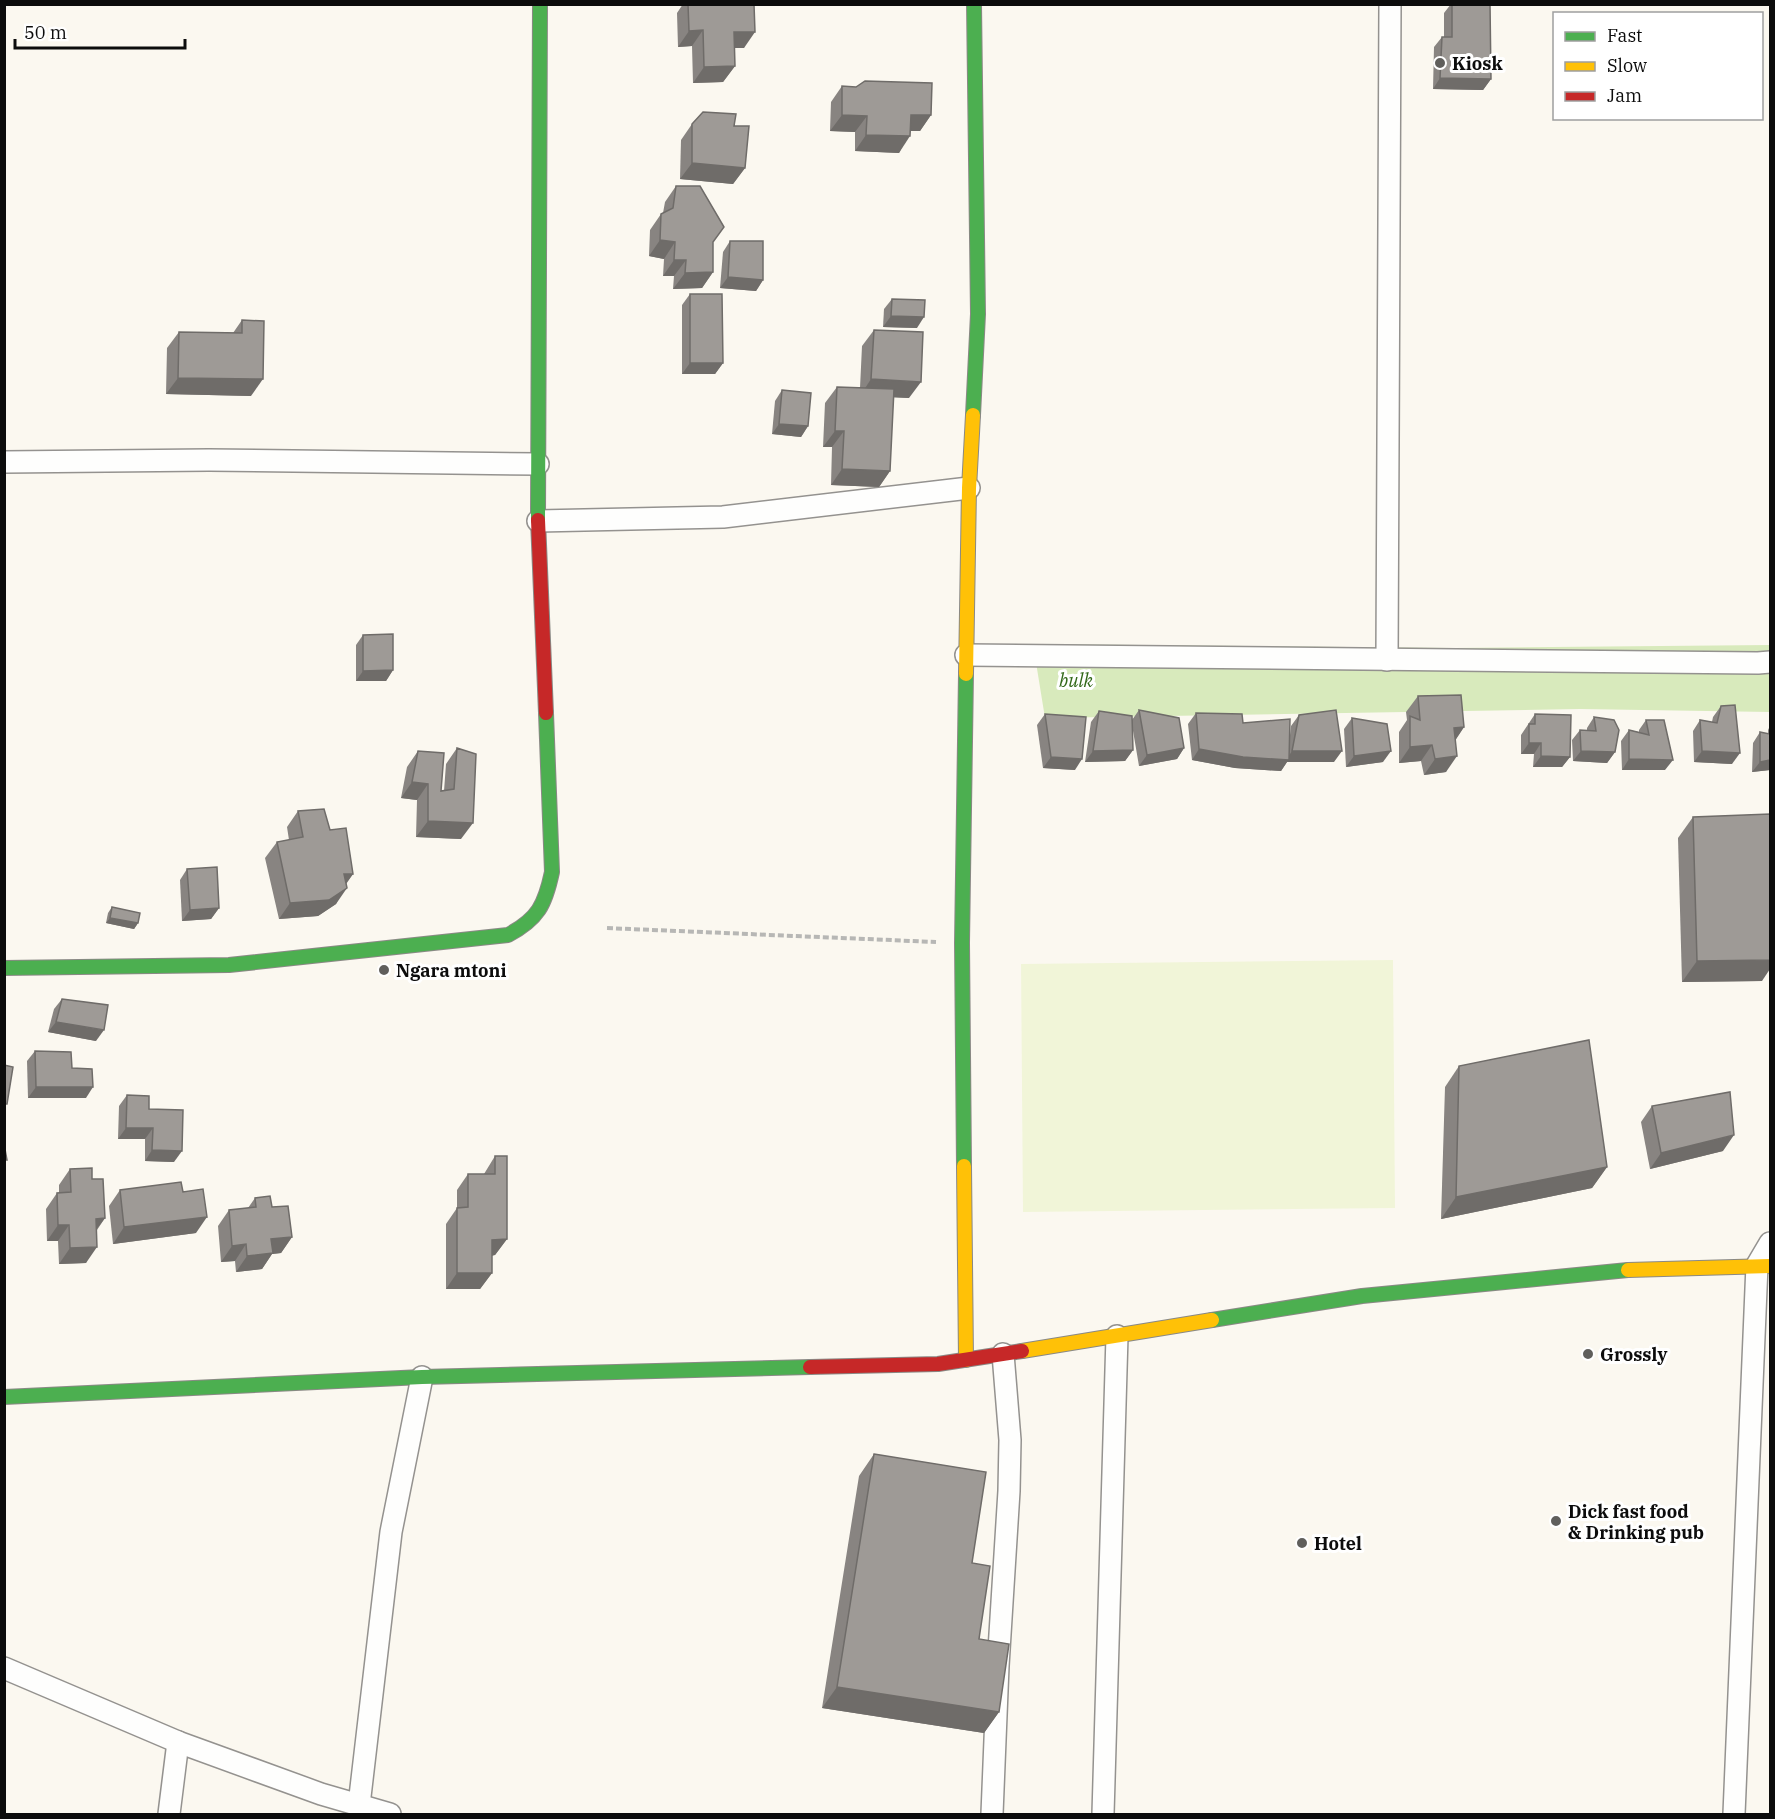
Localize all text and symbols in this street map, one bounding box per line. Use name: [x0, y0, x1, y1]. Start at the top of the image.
scale bar: [15, 12, 184, 50]
legend: [1553, 12, 1763, 120]
text: 50 m: [24, 21, 67, 44]
text: Fast: [1607, 24, 1642, 47]
place label: Kiosk: [1452, 52, 1503, 75]
text: Slow: [1607, 54, 1647, 77]
marker: Kiosk: [1433, 56, 1447, 70]
text: Jam: [1607, 84, 1642, 107]
park label: bulk: [1059, 669, 1094, 692]
place label: Ngara mtoni: [396, 959, 506, 982]
marker: Ngara mtoni: [377, 963, 391, 977]
place label: Grossly: [1600, 1343, 1668, 1366]
marker: Grossly: [1581, 1347, 1595, 1361]
place label: Dick fast food & Drinking pub: [1568, 1500, 1704, 1544]
marker: Dick fast food & Drinking pub: [1549, 1514, 1563, 1528]
place label: Hotel: [1314, 1532, 1362, 1555]
marker: Hotel: [1295, 1536, 1309, 1550]

